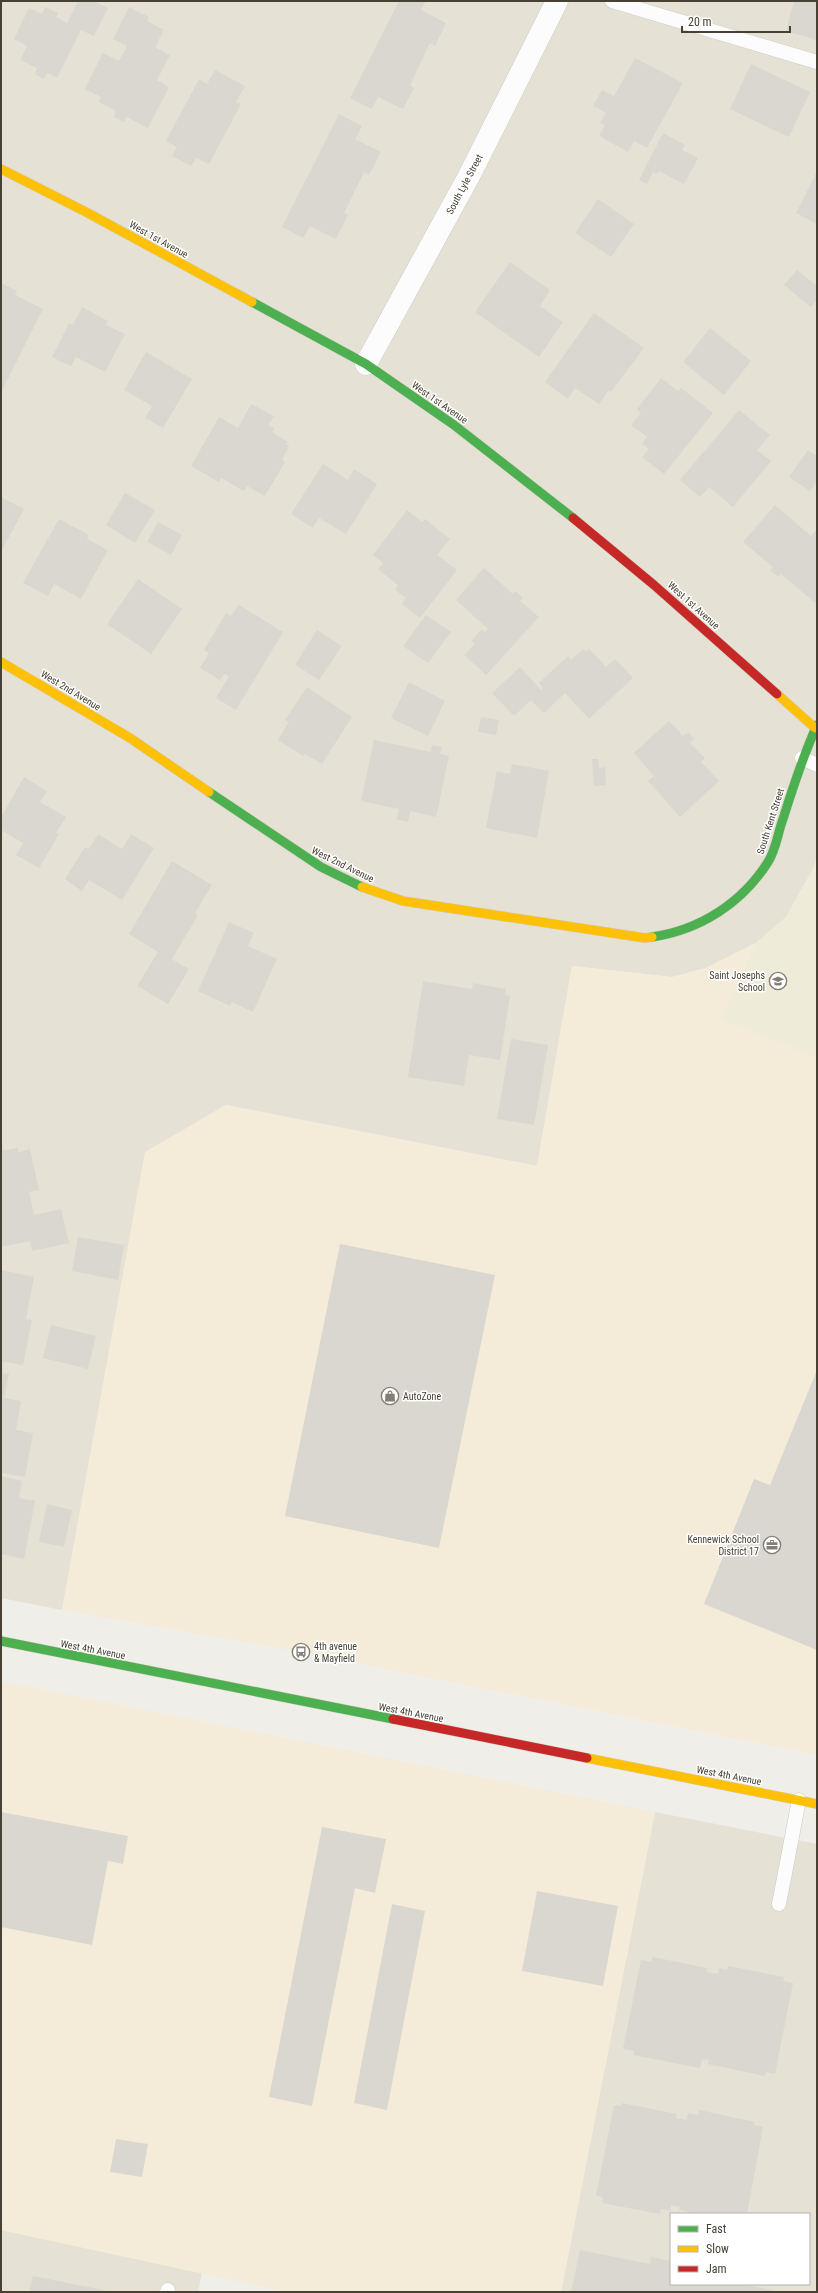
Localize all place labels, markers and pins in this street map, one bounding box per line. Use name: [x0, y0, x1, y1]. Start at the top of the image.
place label: Saint Josephs School: [709, 970, 765, 993]
school or university icon: Saint Josephs School: [768, 971, 788, 991]
shop icon: AutoZone: [380, 1386, 400, 1406]
place label: AutoZone: [403, 1391, 441, 1402]
place label: Kennewick School District 17: [687, 1534, 759, 1557]
office icon: Kennewick School District 17: [762, 1535, 782, 1555]
place label: 4th avenue & Mayfield: [314, 1641, 357, 1664]
bus stop icon: 4th avenue & Mayfield: [291, 1642, 311, 1662]

